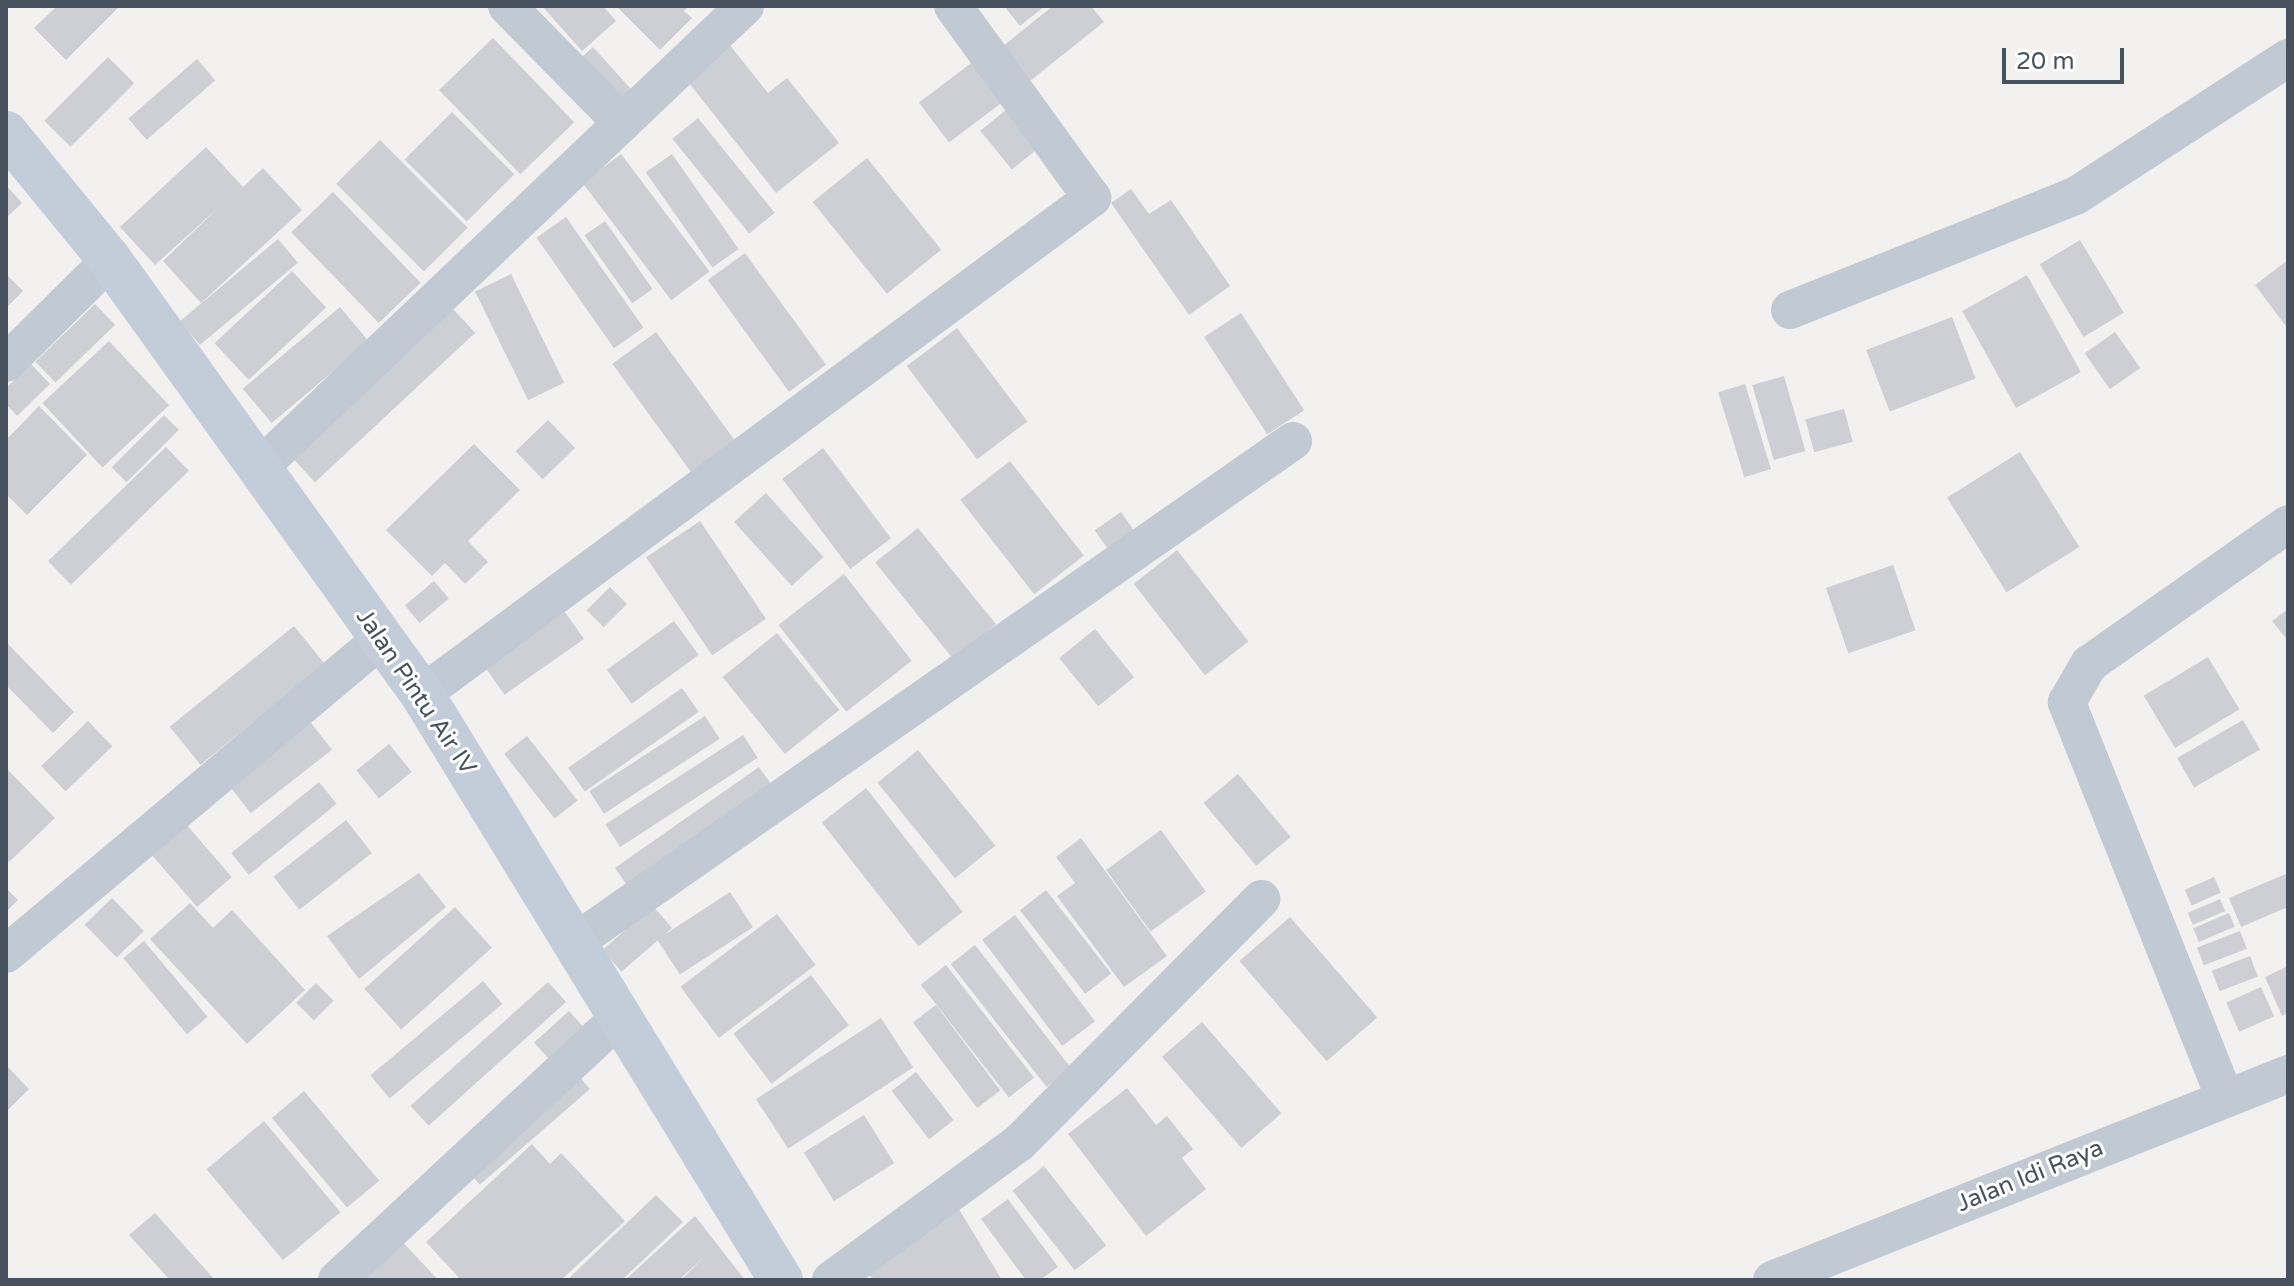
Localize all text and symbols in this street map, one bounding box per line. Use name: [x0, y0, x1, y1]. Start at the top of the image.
scale bar: [2006, 32, 2128, 82]
text: 20 m: [2016, 47, 2074, 76]
street label: Jalan Pintu Air IV: [350, 604, 482, 780]
street label: Jalan Idi Raya: [1953, 1134, 2107, 1218]

